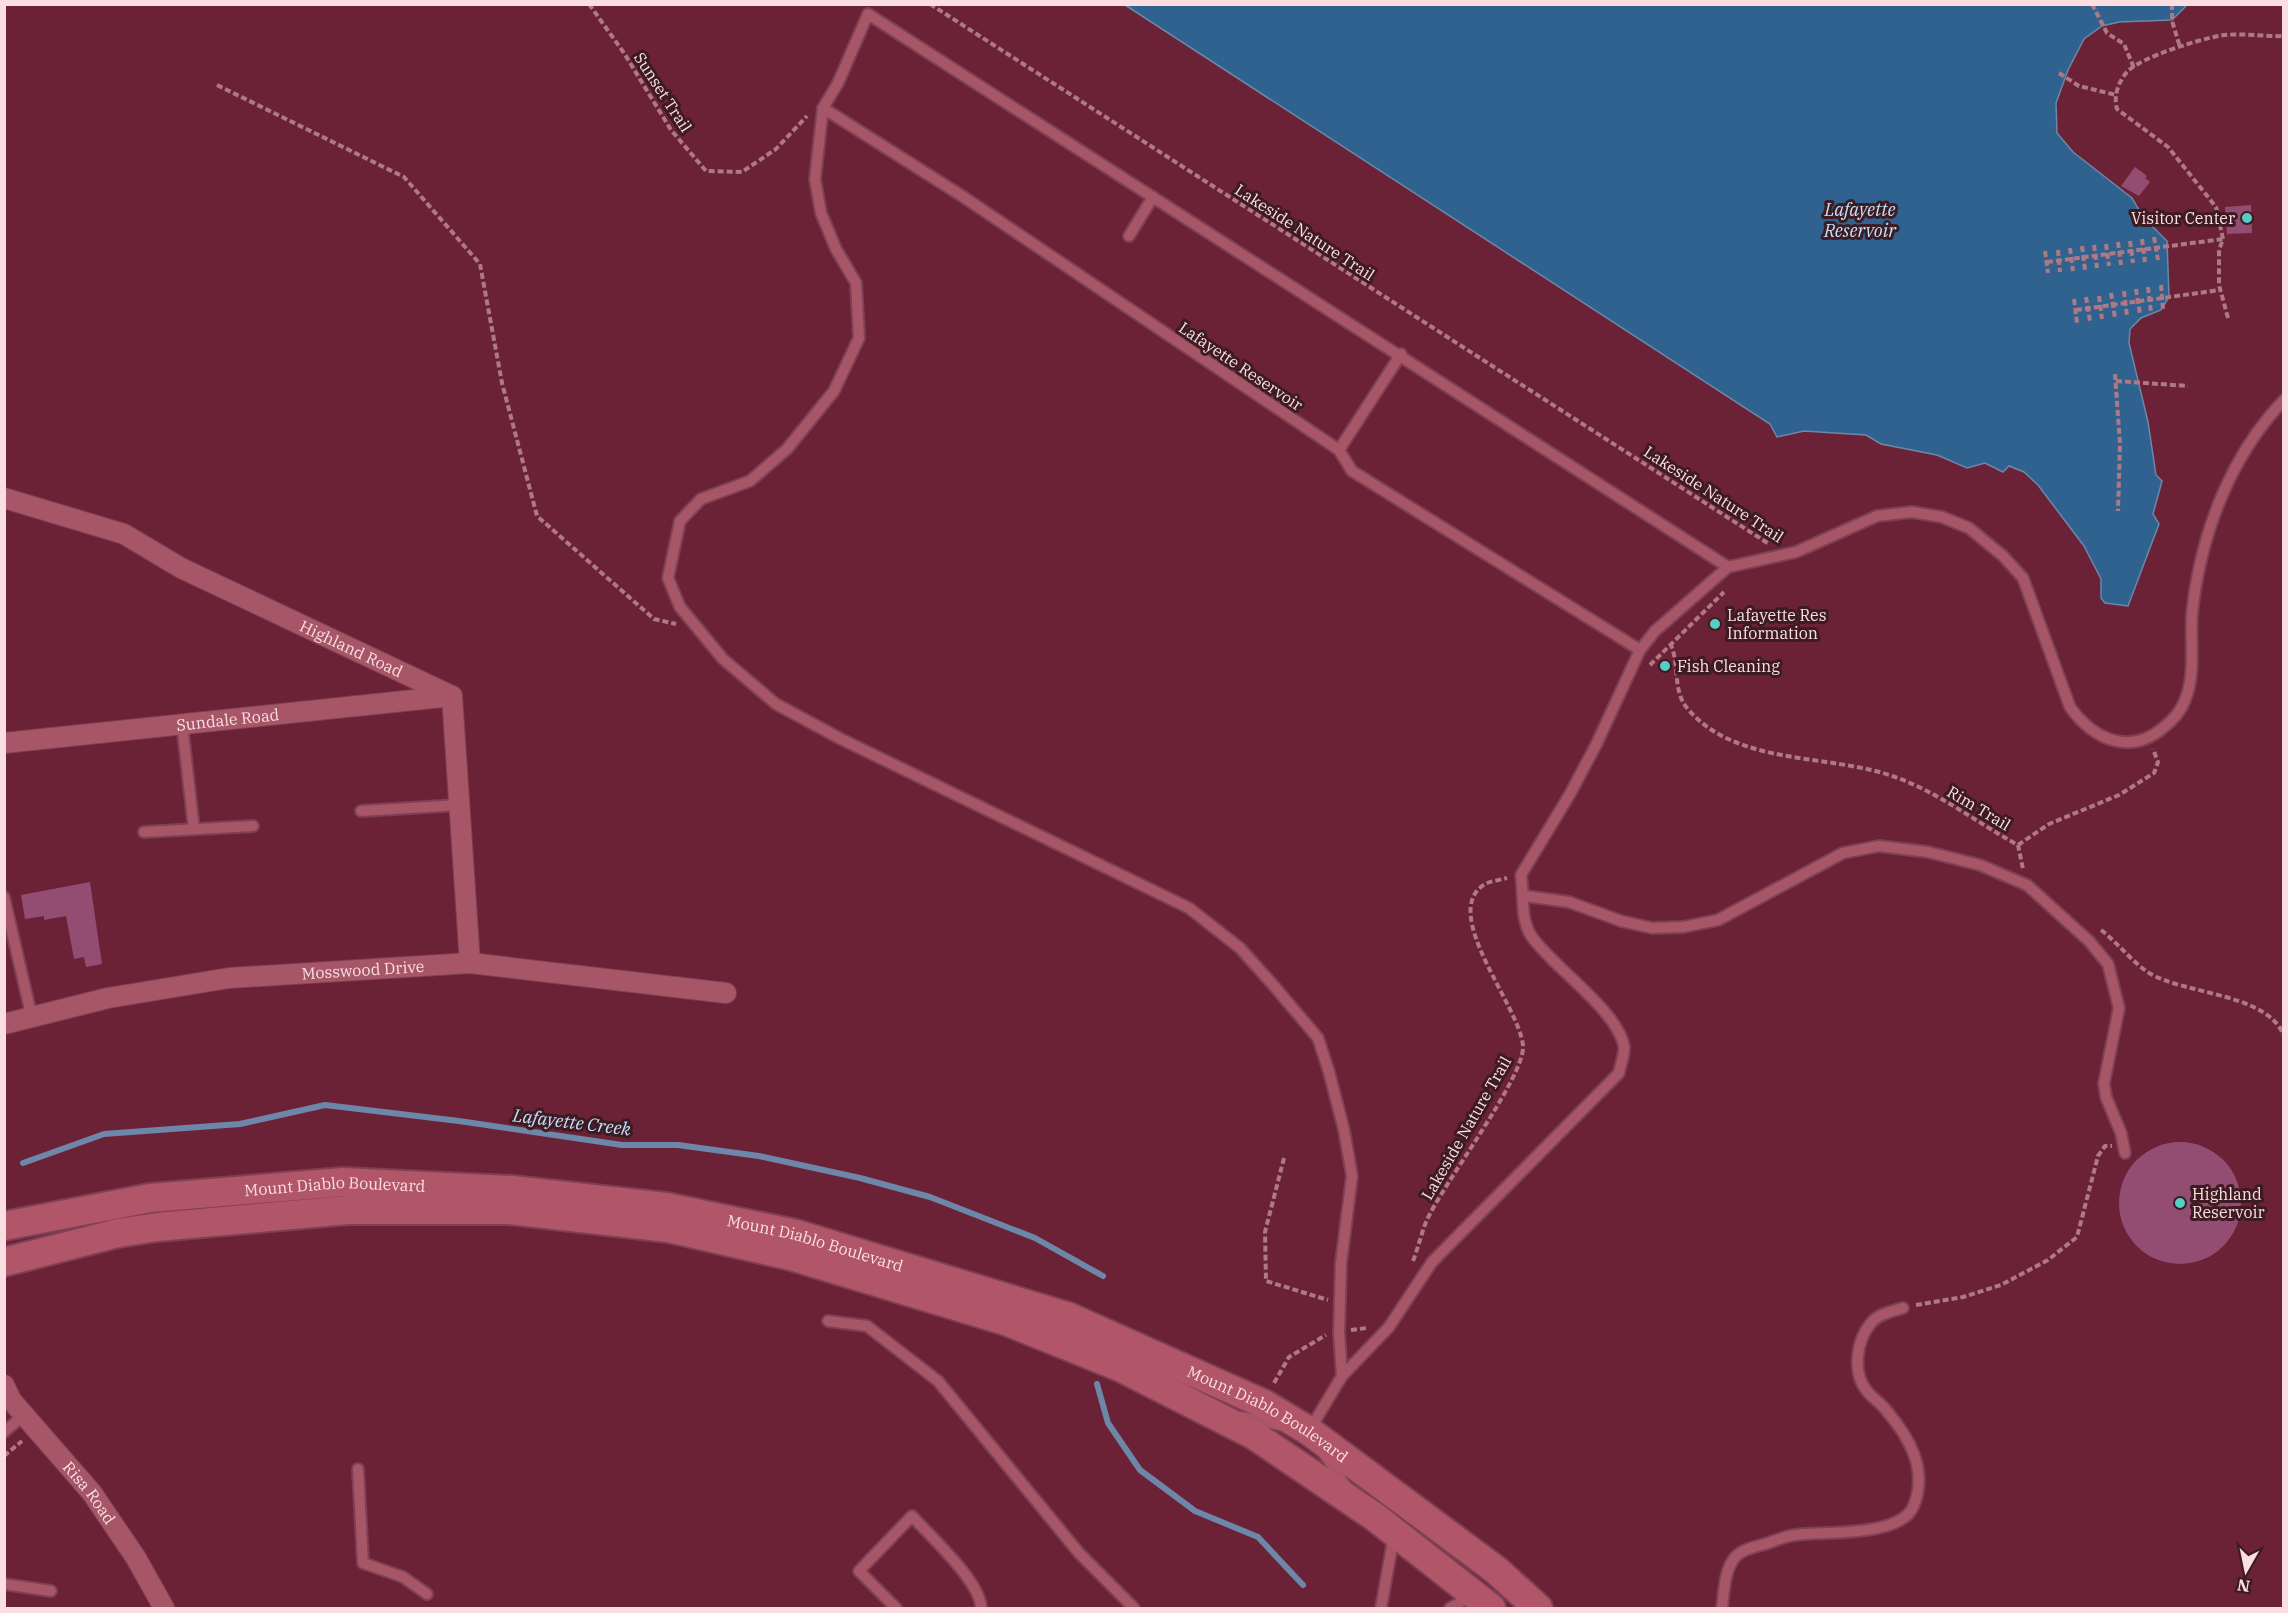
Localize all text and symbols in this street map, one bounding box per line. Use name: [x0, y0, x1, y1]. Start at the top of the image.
street label: Sunset Trail: [630, 48, 696, 136]
street label: Lakeside Nature Trail: [1231, 179, 1379, 285]
water label: Lafayette Reservoir: [1823, 198, 1897, 242]
place label: Visitor Center: [2131, 208, 2235, 228]
marker: Visitor Center: [2240, 211, 2254, 225]
street label: Lafayette Reservoir: [1175, 317, 1307, 415]
street label: Lakeside Nature Trail: [1640, 441, 1788, 547]
place label: Lafayette Res Information: [1727, 605, 1827, 643]
street label: Highland Road: [296, 616, 406, 681]
marker: Lafayette Res Information: [1708, 617, 1722, 631]
place label: Fish Cleaning: [1677, 656, 1780, 676]
marker: Fish Cleaning: [1658, 659, 1672, 673]
street label: Sundale Road: [175, 704, 280, 735]
street label: Rim Trail: [1944, 781, 2015, 835]
street label: Mosswood Drive: [301, 956, 425, 983]
street label: Lakeside Nature Trail: [1417, 1052, 1515, 1203]
water label: Lafayette Creek: [511, 1103, 633, 1141]
street label: Mount Diablo Boulevard: [243, 1172, 426, 1200]
place label: Highland Reservoir: [2192, 1184, 2265, 1222]
marker: Highland Reservoir: [2173, 1196, 2187, 1210]
street label: Mount Diablo Boulevard: [725, 1210, 906, 1276]
street label: Mount Diablo Boulevard: [1184, 1361, 1352, 1467]
street label: Risa Road: [59, 1457, 120, 1528]
north arrow: [2216, 1541, 2276, 1601]
text: N: [2236, 1575, 2251, 1597]

